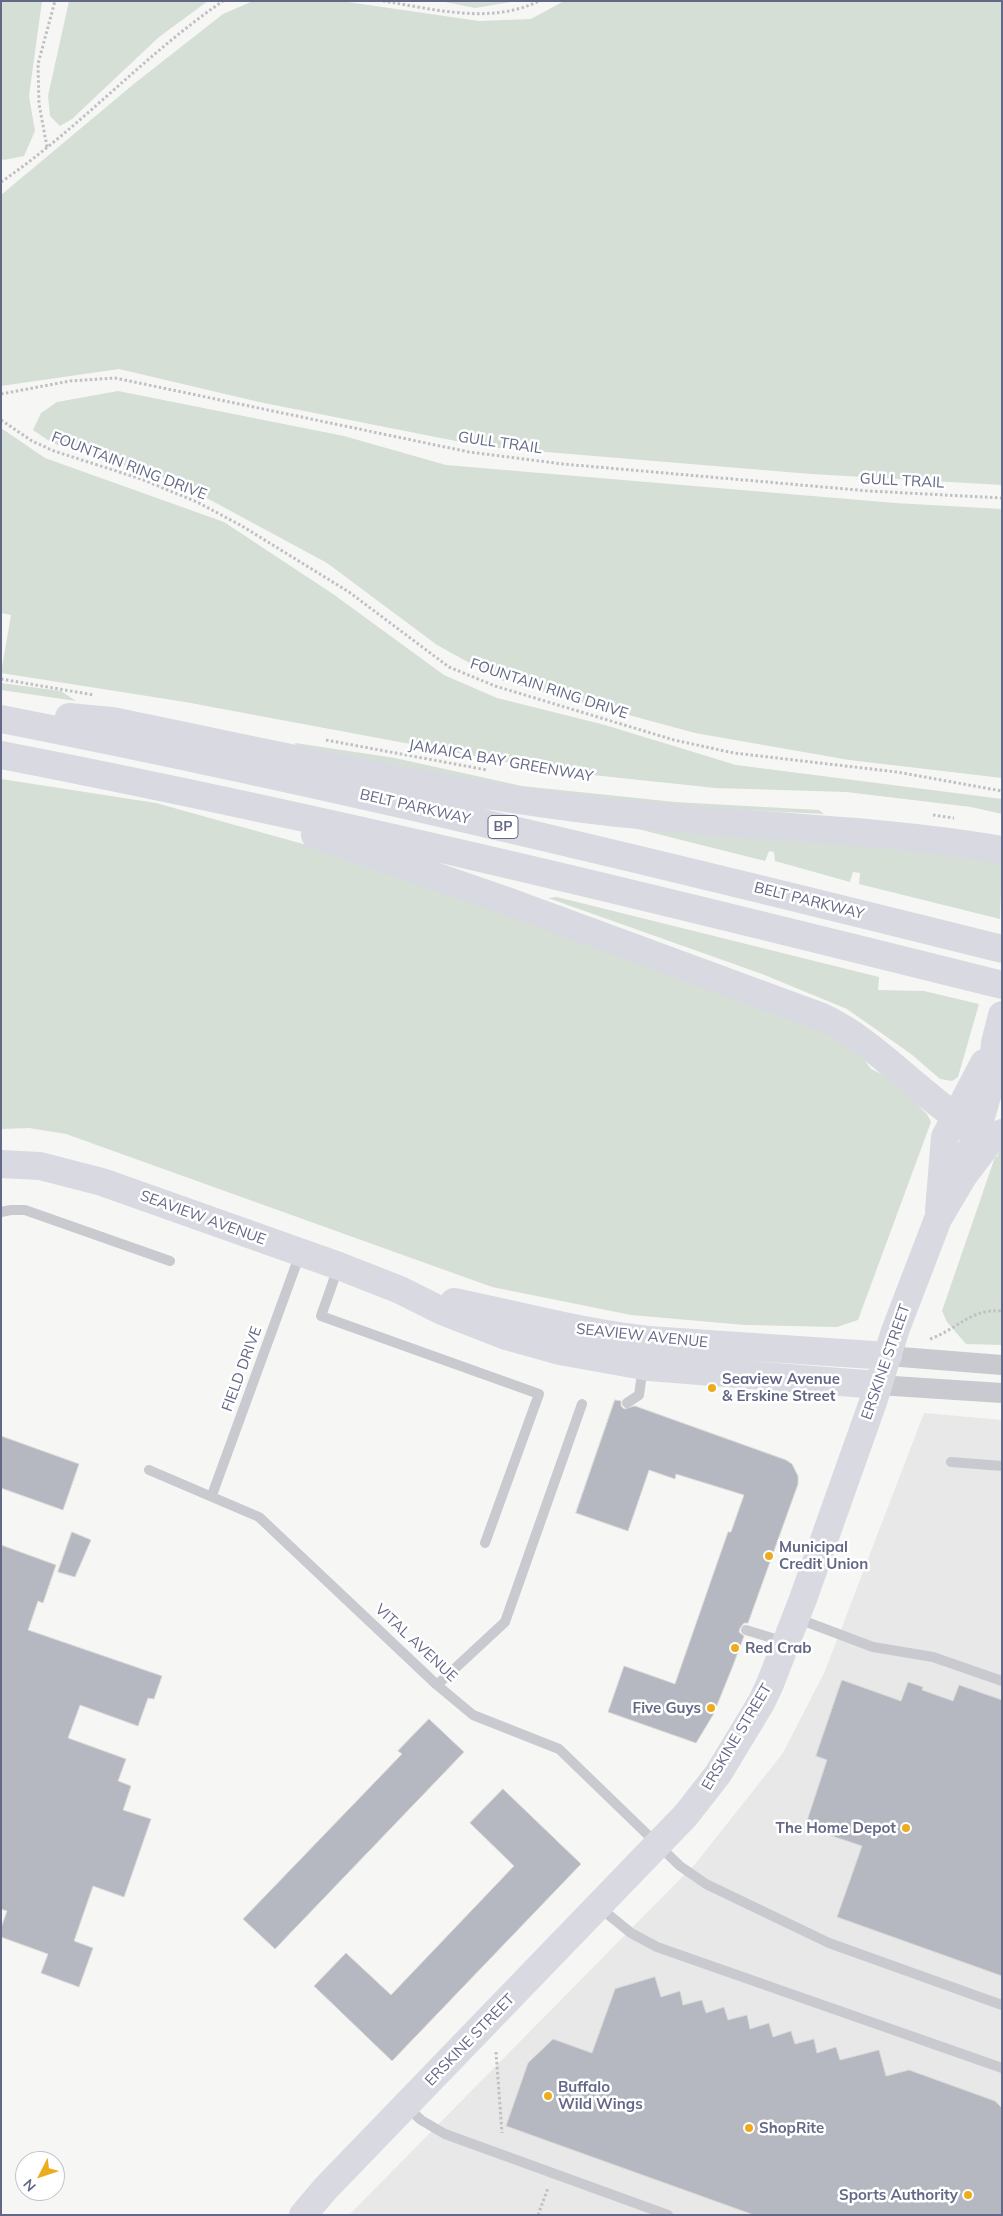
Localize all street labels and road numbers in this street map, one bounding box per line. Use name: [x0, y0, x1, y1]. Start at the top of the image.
street label: FOUNTAIN RING DRIVE: [49, 428, 209, 504]
street label: GULL TRAIL: [457, 428, 543, 458]
street label: GULL TRAIL: [859, 470, 945, 492]
street label: FOUNTAIN RING DRIVE: [468, 655, 630, 723]
street label: JAMAICA BAY GREENWAY: [407, 736, 595, 786]
street label: BELT PARKWAY: [358, 786, 472, 828]
road number: BP: [488, 816, 518, 839]
street label: BELT PARKWAY: [752, 879, 866, 923]
street label: SEAVIEW AVENUE: [138, 1187, 268, 1249]
street label: ERSKINE STREET: [858, 1302, 914, 1422]
street label: SEAVIEW AVENUE: [575, 1320, 709, 1352]
street label: FIELD DRIVE: [218, 1324, 266, 1414]
street label: VITAL AVENUE: [371, 1600, 461, 1686]
street label: ERSKINE STREET: [698, 1681, 776, 1793]
street label: ERSKINE STREET: [422, 1990, 518, 2090]

